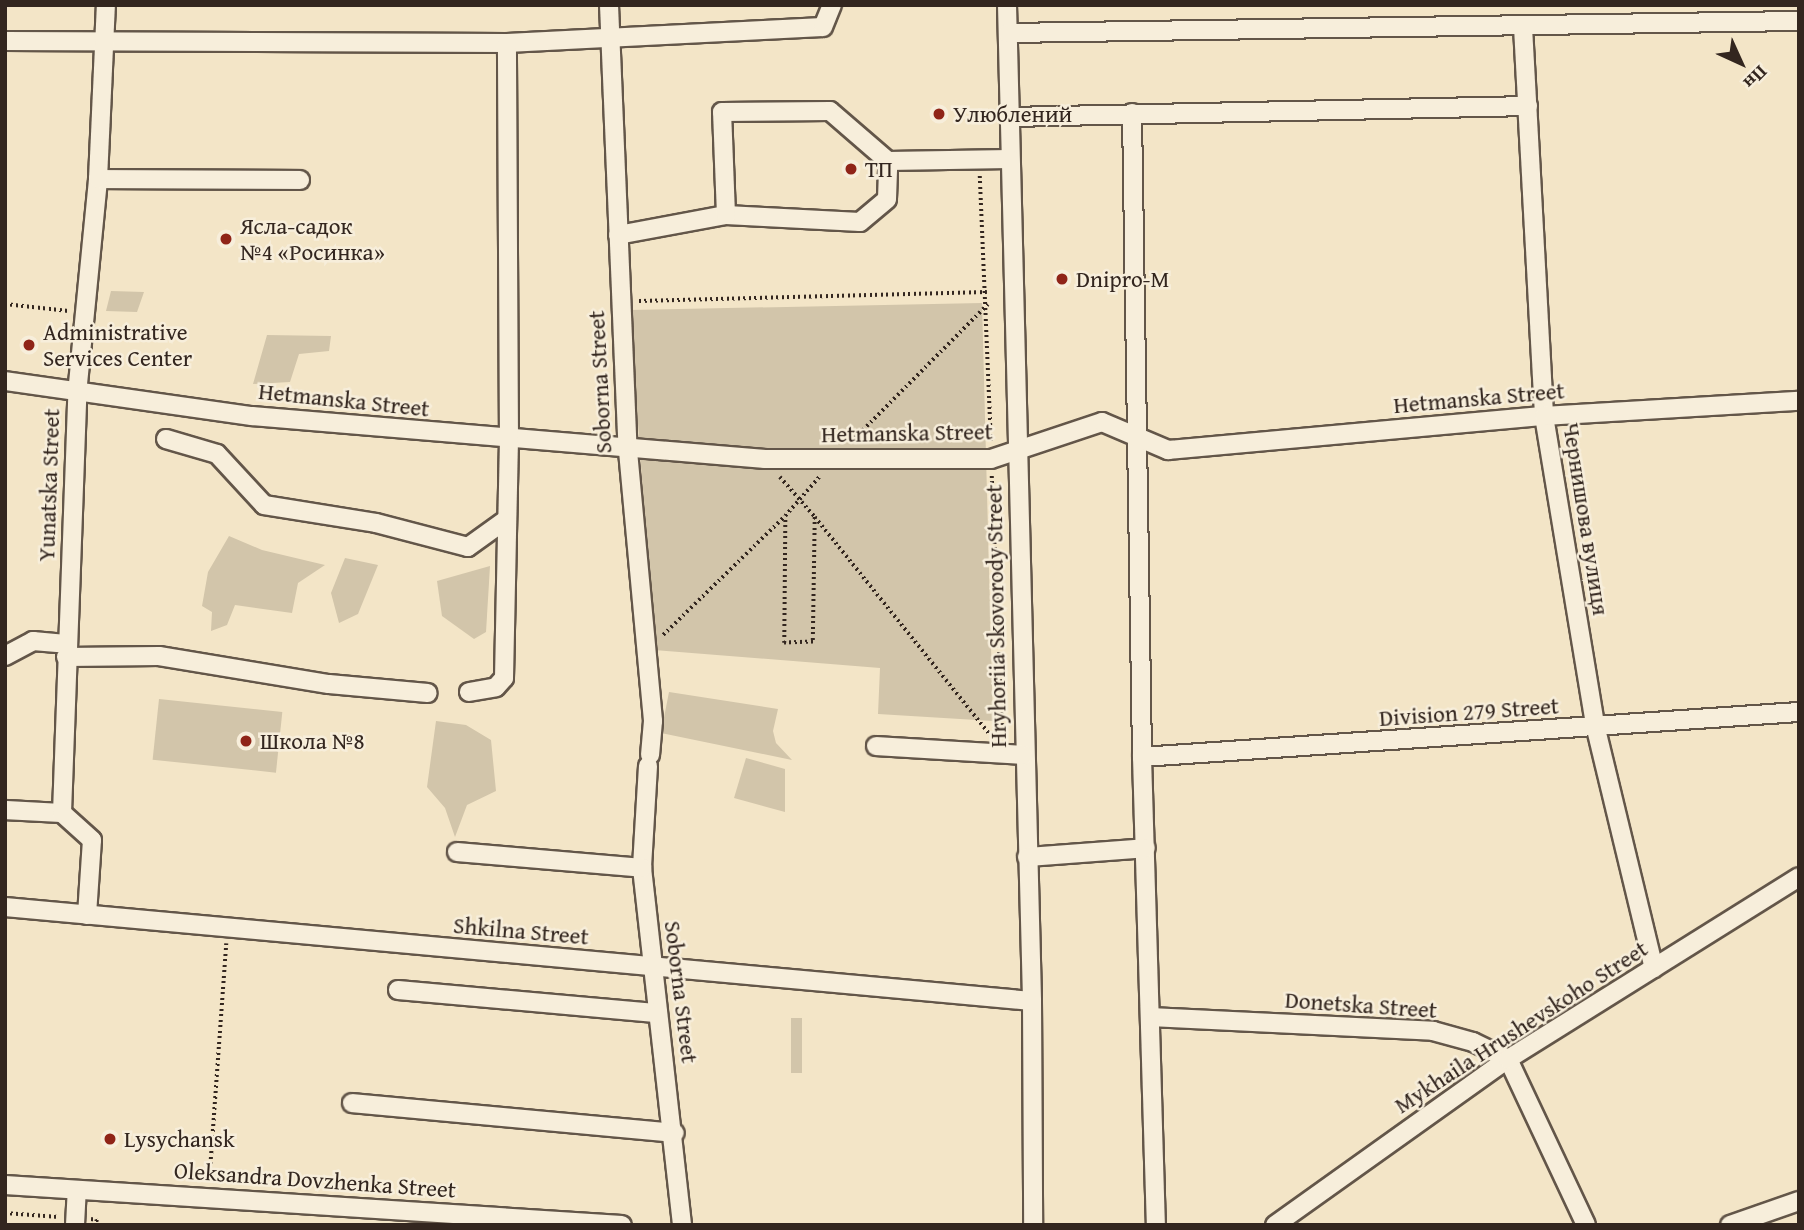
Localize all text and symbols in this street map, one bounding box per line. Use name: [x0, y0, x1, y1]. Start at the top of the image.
north arrow: [1706, 28, 1776, 98]
text: Пн: [1737, 59, 1774, 96]
place label: Улюблений: [953, 100, 1072, 128]
marker: Улюблений: [931, 106, 947, 122]
place label: ТП: [865, 155, 893, 183]
marker: ТП: [843, 161, 859, 177]
place label: Ясла-садок №4 «Росинка»: [240, 212, 385, 266]
marker: Ясла-садок №4 «Росинка»: [218, 231, 234, 247]
place label: Dnipro-M: [1076, 265, 1169, 293]
marker: Dnipro-M: [1054, 271, 1070, 287]
street label: Soborna Street: [582, 310, 618, 454]
place label: Administrative Services Center: [43, 318, 192, 372]
marker: Administrative Services Center: [21, 337, 37, 353]
street label: Hetmanska Street: [257, 377, 431, 423]
street label: Hetmanska Street: [1392, 377, 1566, 419]
street label: Yunatska Street: [33, 408, 65, 562]
street label: Hetmanska Street: [821, 418, 993, 448]
street label: Чернишова вулиця: [1557, 421, 1615, 617]
street label: Hryhoriia Skovorody Street: [980, 484, 1012, 748]
street label: Division 279 Street: [1378, 692, 1560, 732]
place label: Школа №8: [260, 727, 364, 755]
marker: Школа №8: [238, 733, 254, 749]
street label: Shkilna Street: [452, 911, 590, 951]
street label: Soborna Street: [659, 919, 703, 1065]
street label: Mykhaila Hrushevskoho Street: [1389, 935, 1653, 1119]
street label: Donetska Street: [1284, 986, 1438, 1024]
place label: Lysychansk: [124, 1125, 235, 1153]
marker: Lysychansk: [102, 1131, 118, 1147]
street label: Oleksandra Dovzhenka Street: [173, 1156, 457, 1204]

